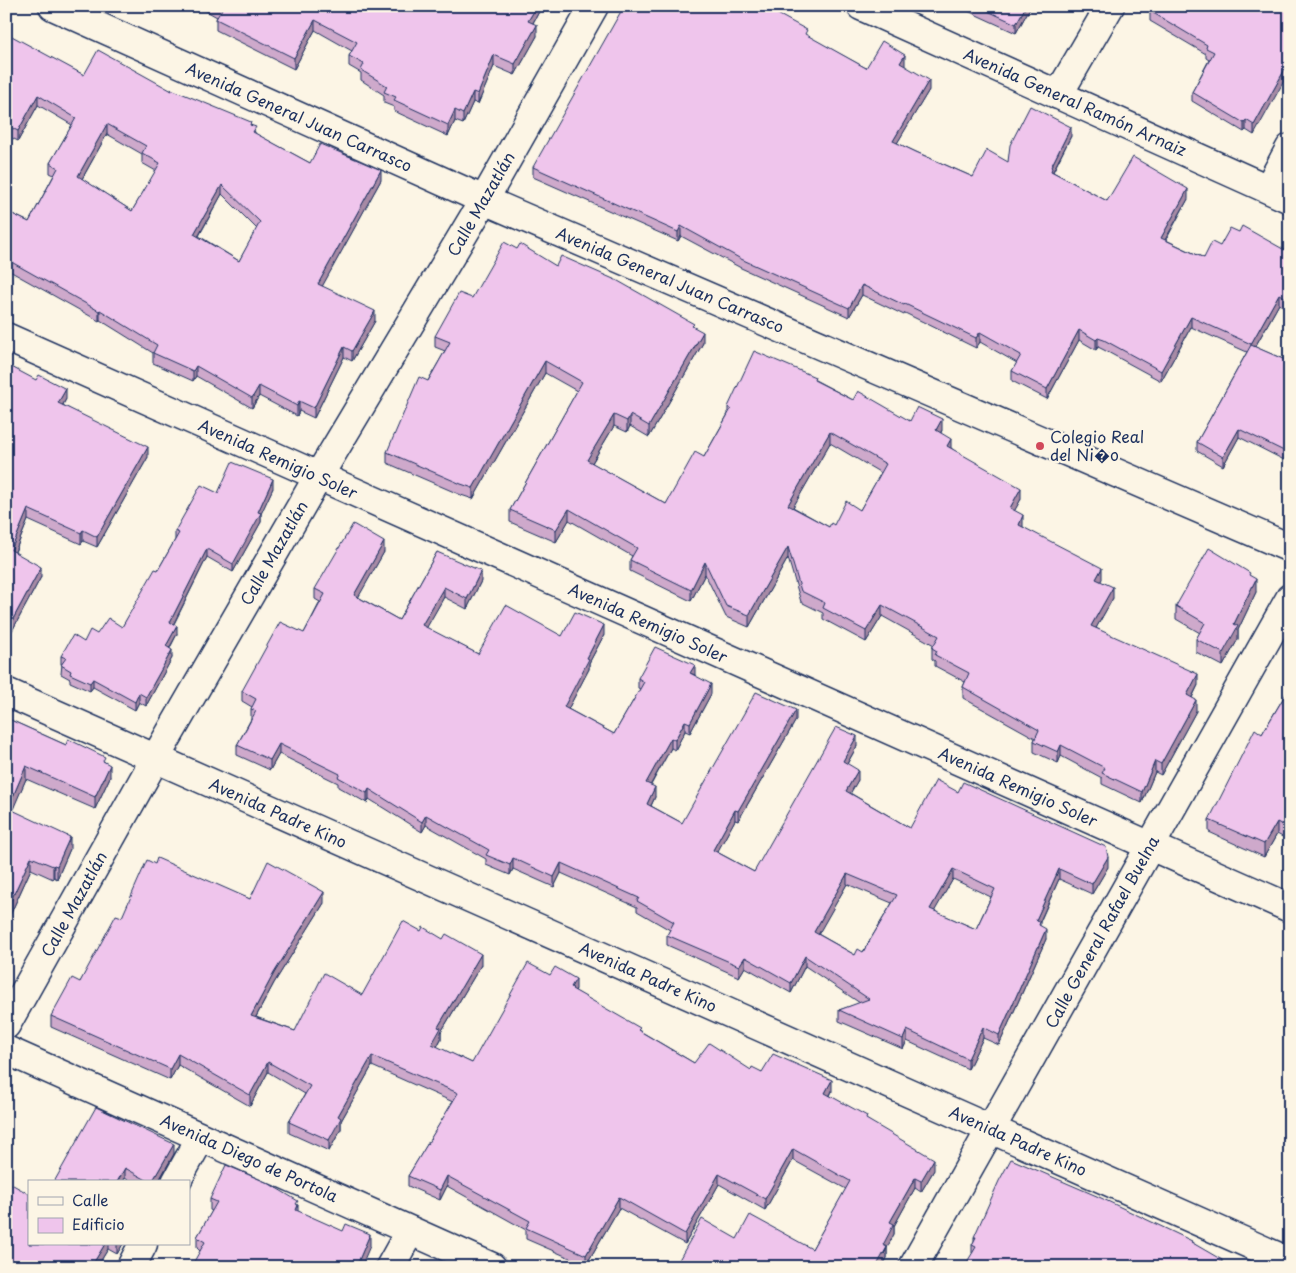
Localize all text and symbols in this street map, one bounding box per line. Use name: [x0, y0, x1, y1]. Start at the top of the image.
street label: Avenida General Ramón Arnaiz: [960, 41, 1191, 161]
street label: Avenida General Juan Carrasco: [182, 55, 416, 177]
street label: Calle Mazatlán: [440, 147, 520, 260]
street label: Avenida General Juan Carrasco: [553, 220, 788, 338]
street label: Avenida Remigio Soler: [195, 412, 362, 504]
place label: Colegio Real del Ni�o: [1050, 424, 1144, 466]
marker: Colegio Real del Ni�o: [1034, 440, 1046, 452]
street label: Calle Mazatlán: [233, 496, 313, 609]
street label: Avenida Remigio Soler: [565, 576, 732, 668]
street label: Avenida Remigio Soler: [935, 740, 1102, 832]
street label: Avenida Padre Kino: [206, 771, 351, 853]
street label: Calle General Rafael Buelna: [1038, 831, 1164, 1032]
street label: Calle Mazatlán: [34, 846, 112, 961]
street label: Avenida Padre Kino: [576, 935, 721, 1017]
street label: Avenida Padre Kino: [946, 1099, 1091, 1181]
street label: Avenida Diego de Portola: [157, 1107, 342, 1207]
legend: [28, 1180, 190, 1246]
text: Calle: [72, 1188, 109, 1211]
text: Edificio: [72, 1212, 125, 1235]

